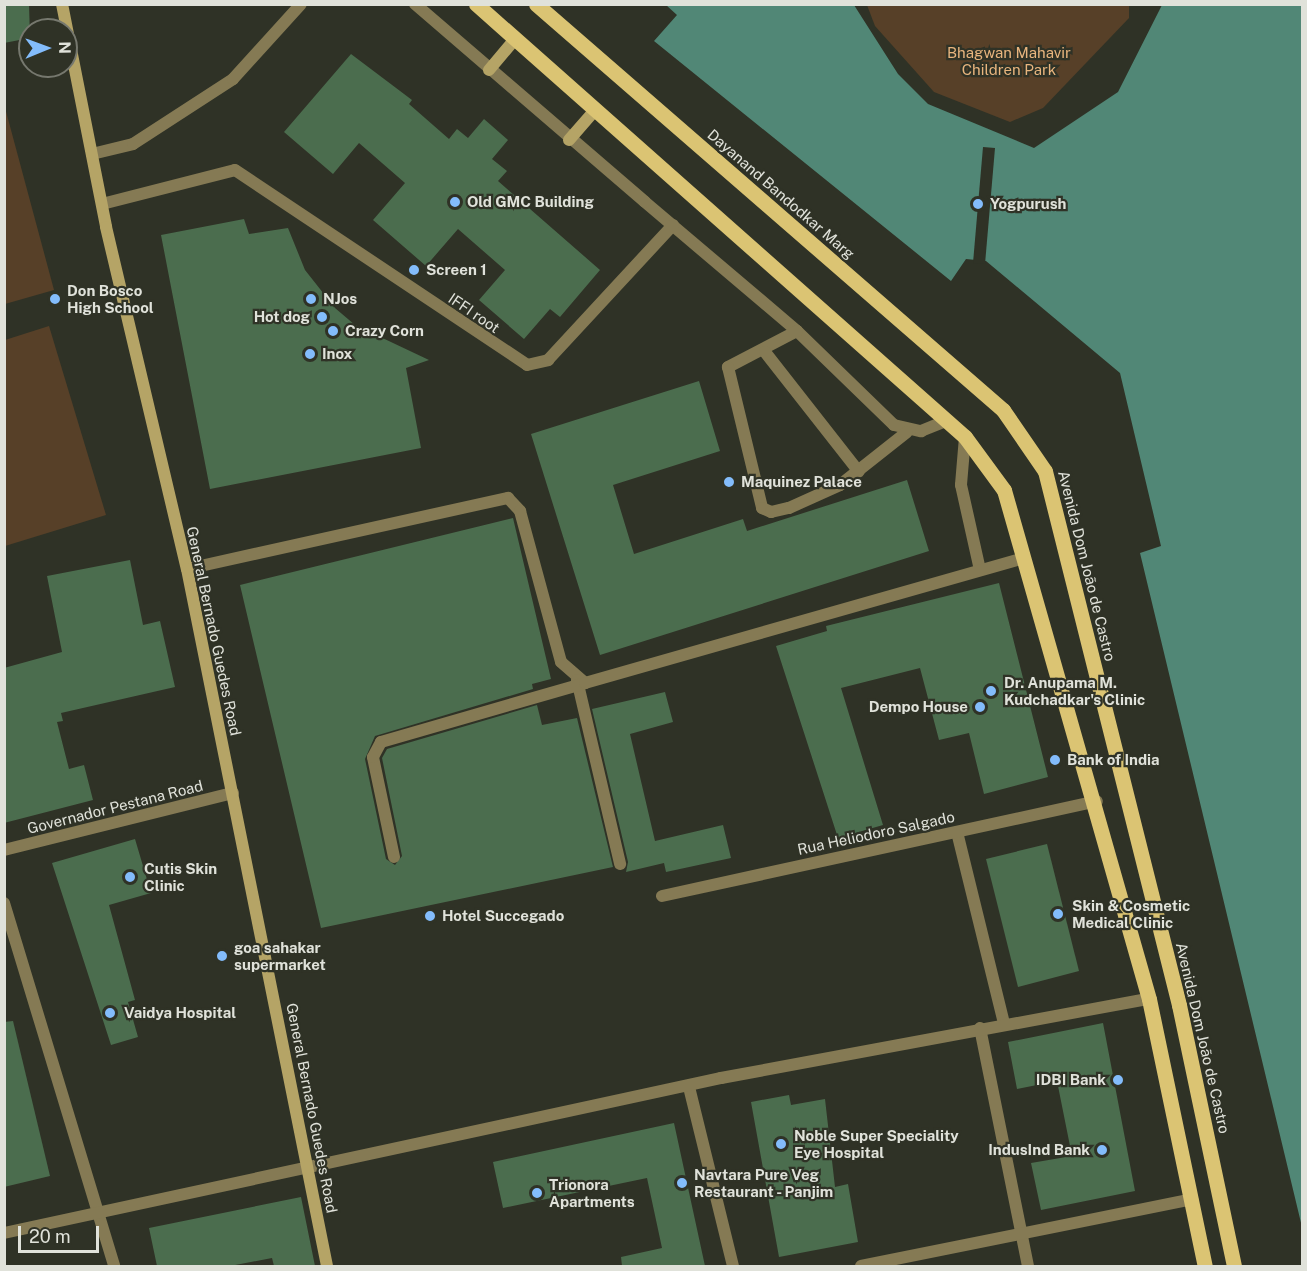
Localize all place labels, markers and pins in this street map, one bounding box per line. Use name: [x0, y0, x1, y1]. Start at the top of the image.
place label: Old GMC Building: [467, 193, 594, 211]
marker: Old GMC Building: [448, 195, 462, 209]
place label: Yogpurush: [990, 195, 1066, 213]
marker: Yogpurush: [971, 197, 985, 211]
place label: Screen 1: [426, 261, 487, 279]
marker: Screen 1: [407, 263, 421, 277]
place label: Don Bosco High School: [67, 281, 154, 316]
place label: NJos: [323, 290, 357, 308]
marker: Don Bosco High School: [48, 292, 62, 306]
marker: NJos: [304, 292, 318, 306]
place label: Hot dog: [254, 308, 310, 326]
marker: Hot dog: [315, 310, 329, 324]
place label: Crazy Corn: [345, 322, 424, 340]
marker: Crazy Corn: [326, 324, 340, 338]
place label: Inox: [322, 345, 352, 363]
marker: Inox: [303, 347, 317, 361]
place label: Maquinez Palace: [741, 473, 862, 491]
marker: Maquinez Palace: [722, 475, 736, 489]
place label: Dr. Anupama M. Kudchadkar's Clinic: [1004, 673, 1145, 708]
marker: Dr. Anupama M. Kudchadkar's Clinic: [982, 682, 1000, 700]
place label: Dempo House: [869, 698, 968, 716]
marker: Dempo House: [973, 700, 987, 714]
place label: Bank of India: [1067, 751, 1160, 769]
marker: Bank of India: [1048, 753, 1062, 767]
place label: Cutis Skin Clinic: [144, 859, 217, 894]
marker: Cutis Skin Clinic: [121, 868, 139, 886]
place label: Skin & Cosmetic Medical Clinic: [1072, 896, 1190, 931]
marker: Skin & Cosmetic Medical Clinic: [1049, 905, 1067, 923]
place label: Hotel Succegado: [442, 907, 564, 925]
marker: Hotel Succegado: [423, 909, 437, 923]
place label: goa sahakar supermarket: [234, 938, 326, 973]
marker: goa sahakar supermarket: [215, 949, 229, 963]
marker: Vaidya Hospital: [101, 1004, 119, 1022]
place label: Vaidya Hospital: [124, 1004, 236, 1022]
place label: IDBI Bank: [1036, 1071, 1106, 1089]
marker: IDBI Bank: [1111, 1073, 1125, 1087]
place label: Noble Super Speciality Eye Hospital: [794, 1126, 959, 1161]
marker: Noble Super Speciality Eye Hospital: [772, 1135, 790, 1153]
place label: IndusInd Bank: [988, 1141, 1090, 1159]
marker: IndusInd Bank: [1095, 1143, 1109, 1157]
place label: Navtara Pure Veg Restaurant - Panjim: [694, 1165, 835, 1200]
place label: Trionora Apartments: [549, 1175, 635, 1210]
marker: Navtara Pure Veg Restaurant - Panjim: [675, 1176, 689, 1190]
marker: Trionora Apartments: [530, 1186, 544, 1200]

